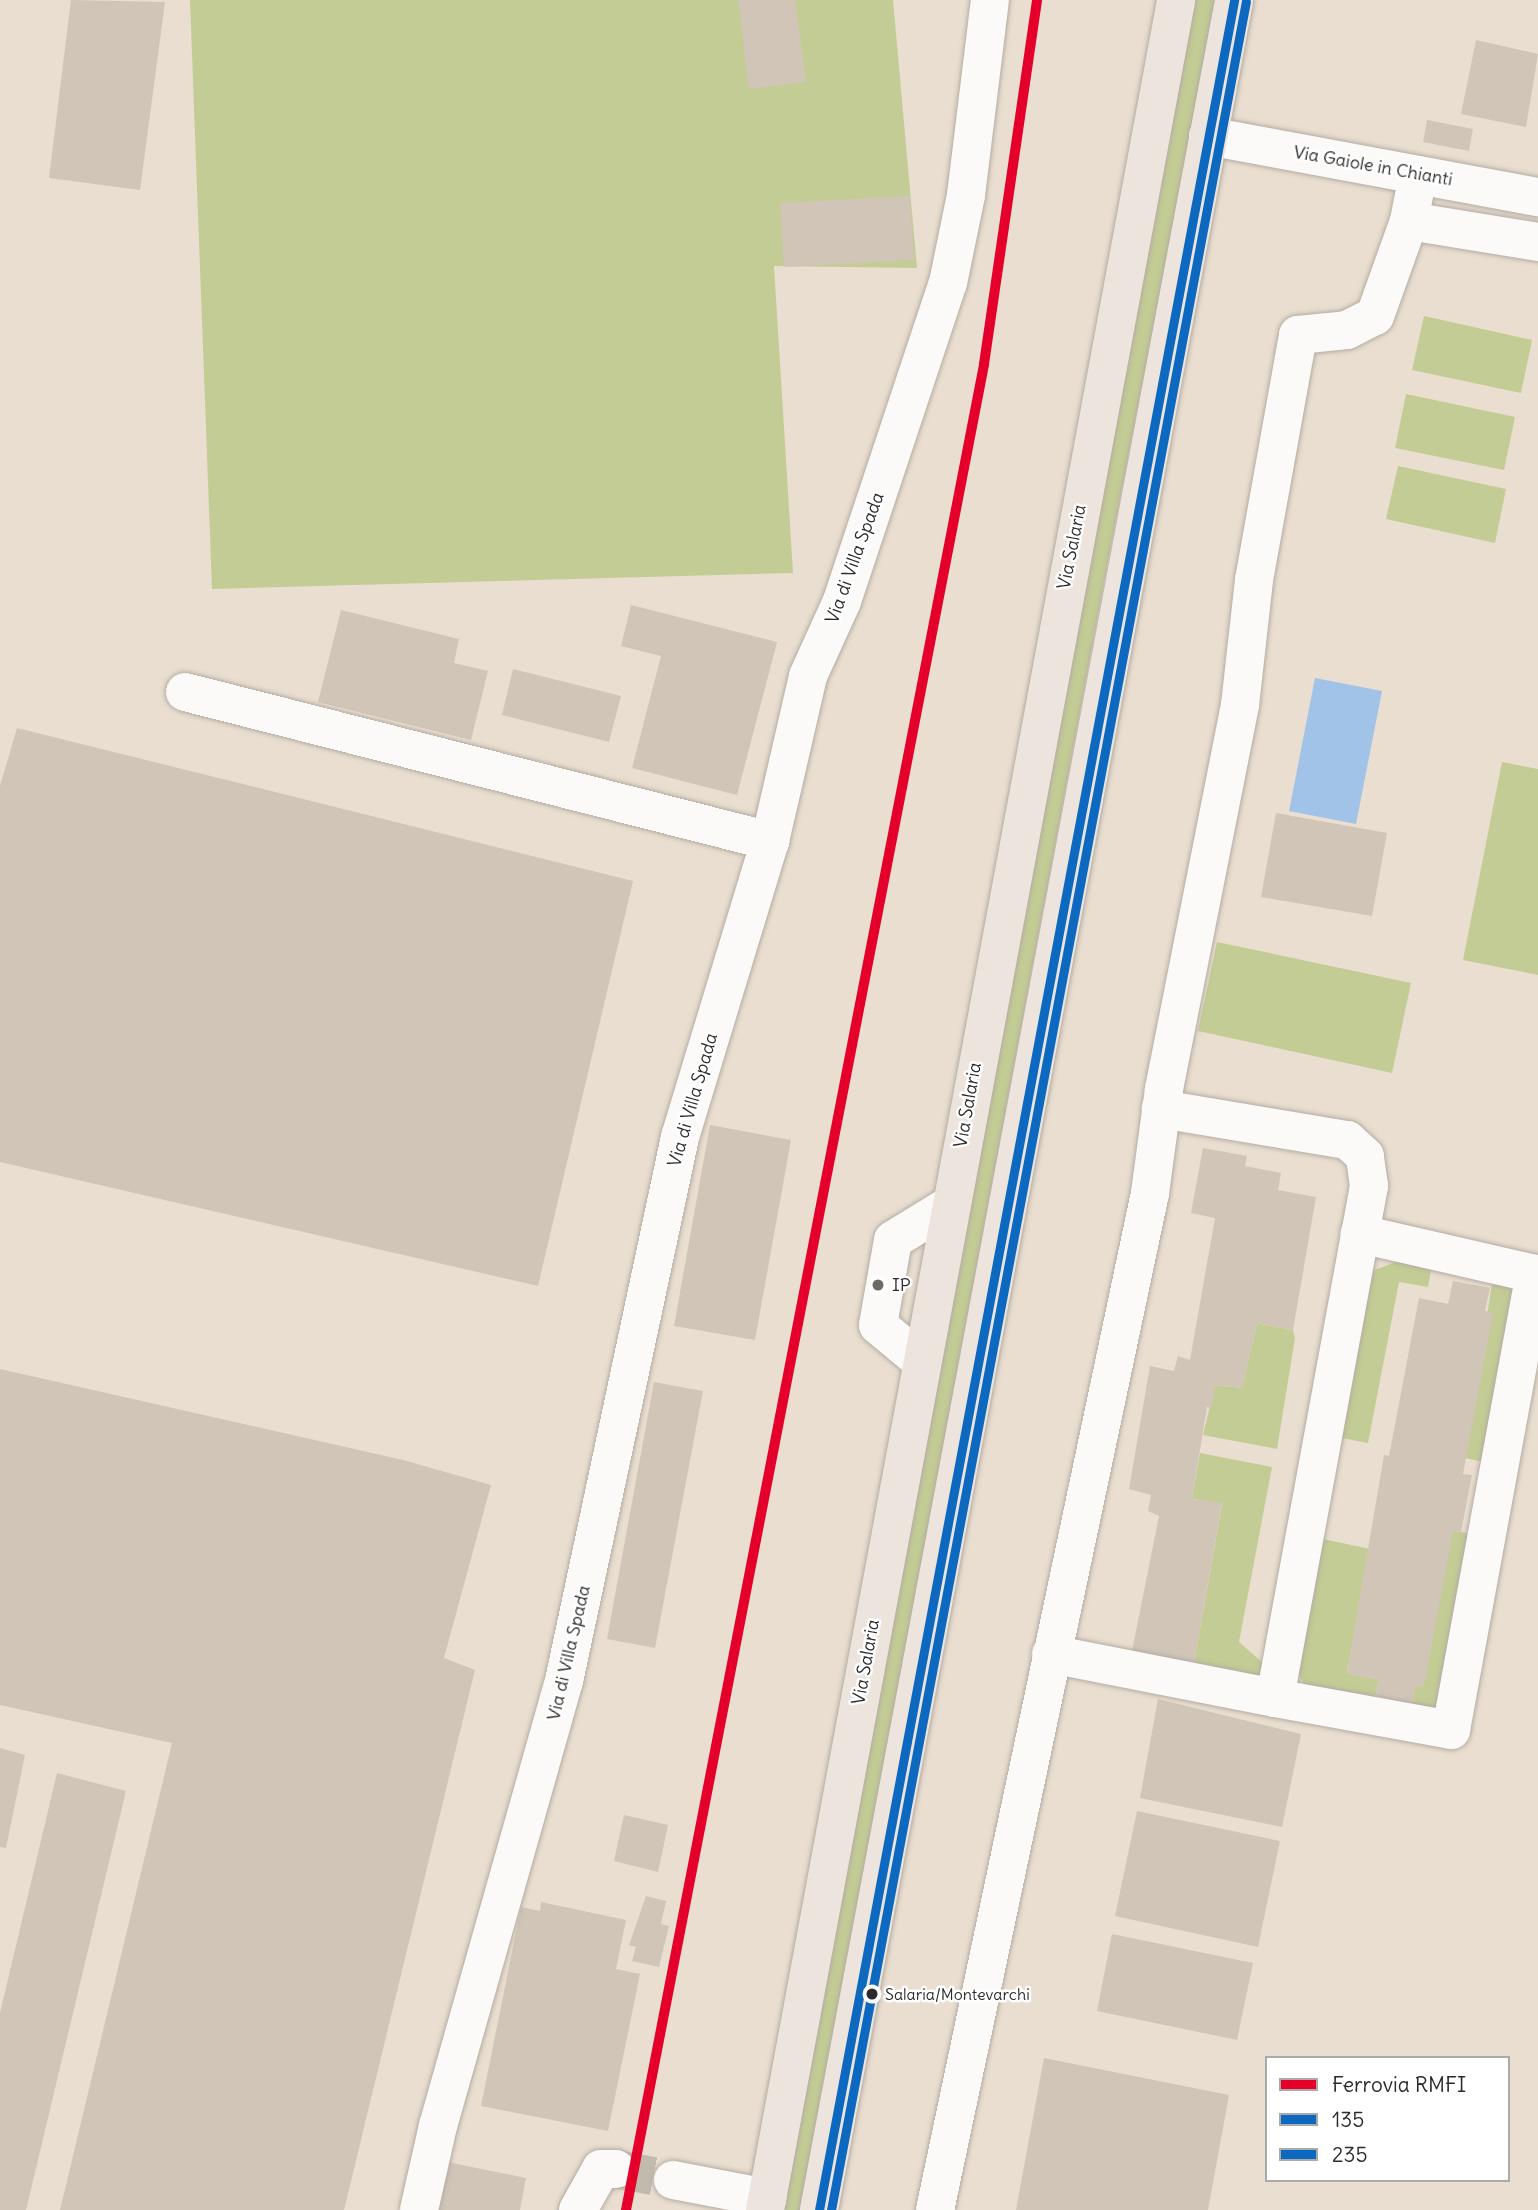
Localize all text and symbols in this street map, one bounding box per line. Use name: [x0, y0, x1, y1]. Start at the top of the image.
street label: Via Gaiole in Chianti: [1292, 141, 1454, 191]
street label: Via di Villa Spada: [821, 489, 889, 627]
street label: Via Salaria: [1053, 503, 1091, 591]
street label: Via di Villa Spada: [664, 1031, 722, 1169]
street label: Via Salaria: [950, 1061, 986, 1149]
place label: IP: [892, 1274, 911, 1296]
marker: IP: [870, 1277, 886, 1293]
street label: Via di Villa Spada: [543, 1583, 595, 1723]
street label: Via Salaria: [848, 1618, 884, 1706]
place label: Salaria/Montevarchi: [885, 1984, 1030, 2004]
marker: Salaria/Montevarchi: [865, 1987, 879, 2001]
legend: [1265, 2056, 1510, 2182]
text: Ferrovia RMFI: [1332, 2071, 1466, 2098]
text: 135: [1332, 2106, 1364, 2133]
text: 235: [1332, 2141, 1368, 2168]

